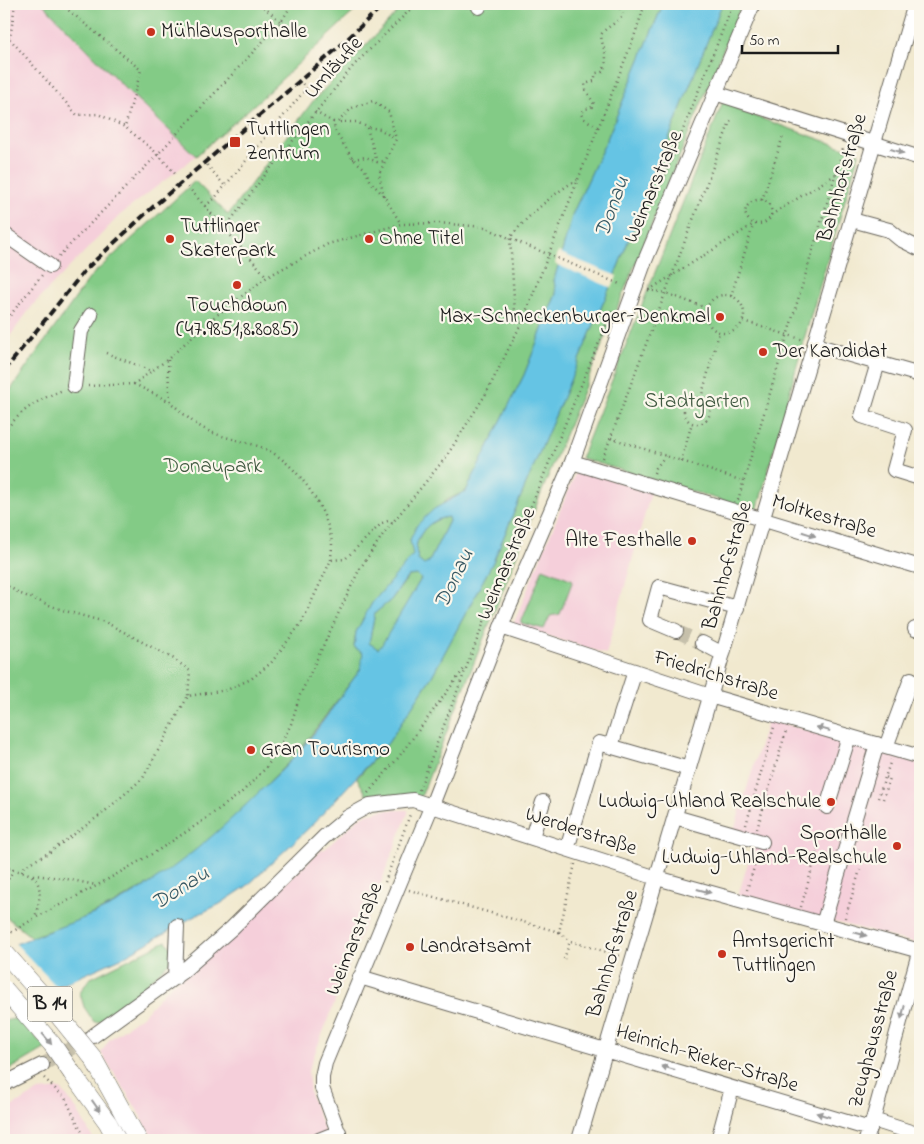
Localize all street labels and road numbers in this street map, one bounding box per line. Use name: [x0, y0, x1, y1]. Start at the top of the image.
street label: Umläufle: [298, 29, 371, 106]
street label: Bahnhofstraße: [810, 110, 876, 247]
street label: Weimarstraße: [617, 126, 691, 248]
street label: Moltkestraße: [768, 487, 881, 547]
street label: Bahnhofstraße: [695, 498, 761, 635]
street label: Weimarstraße: [470, 503, 544, 625]
street label: Friedrichstraße: [649, 643, 783, 709]
street label: Werderstraße: [521, 800, 641, 864]
street label: Weimarstraße: [319, 877, 392, 1000]
street label: Bahnhofstraße: [579, 886, 647, 1023]
street label: Zeughausstraße: [841, 966, 909, 1112]
road number: B 14: [28, 986, 72, 1022]
street label: Heinrich-Rieker-Straße: [612, 1017, 803, 1101]

